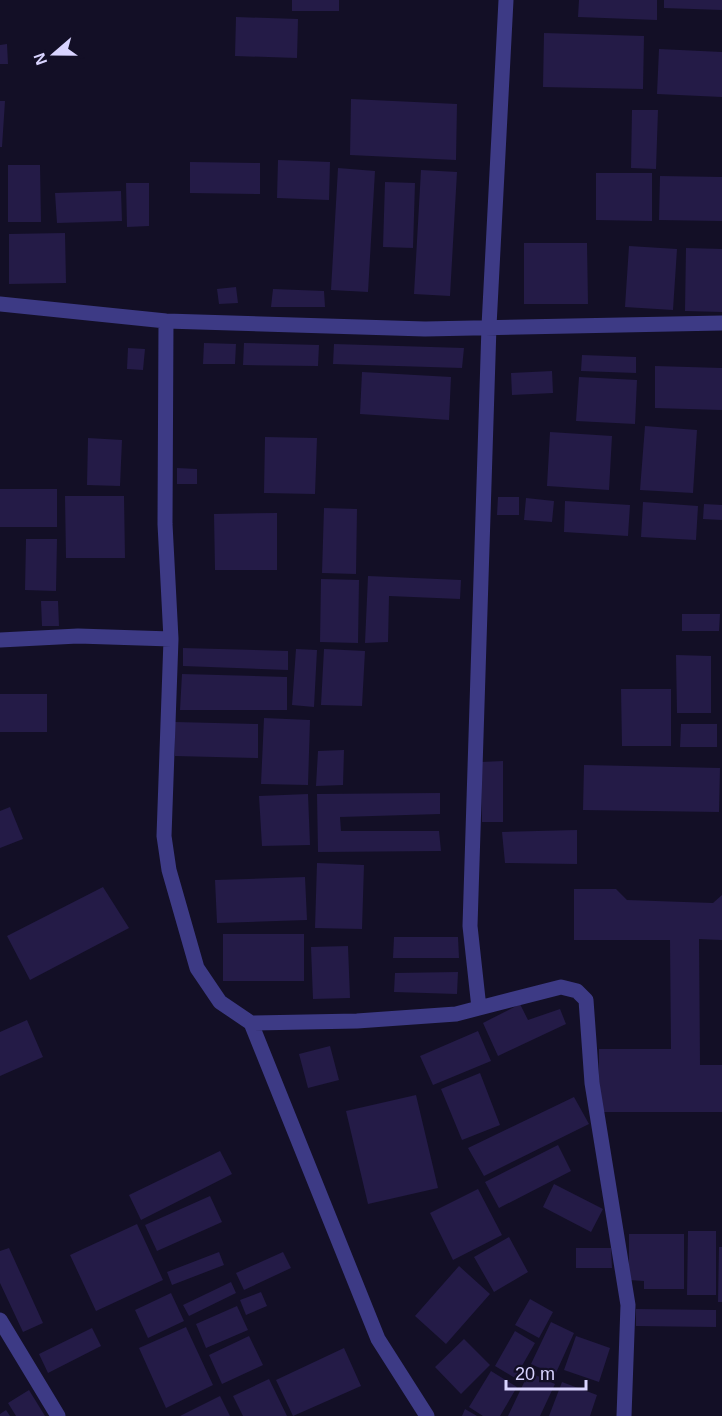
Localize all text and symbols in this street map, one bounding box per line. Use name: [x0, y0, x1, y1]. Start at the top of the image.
north arrow: [24, 24, 84, 84]
text: N: [30, 51, 50, 67]
scale bar: [506, 1353, 586, 1391]
text: 20 m: [515, 1364, 555, 1384]

